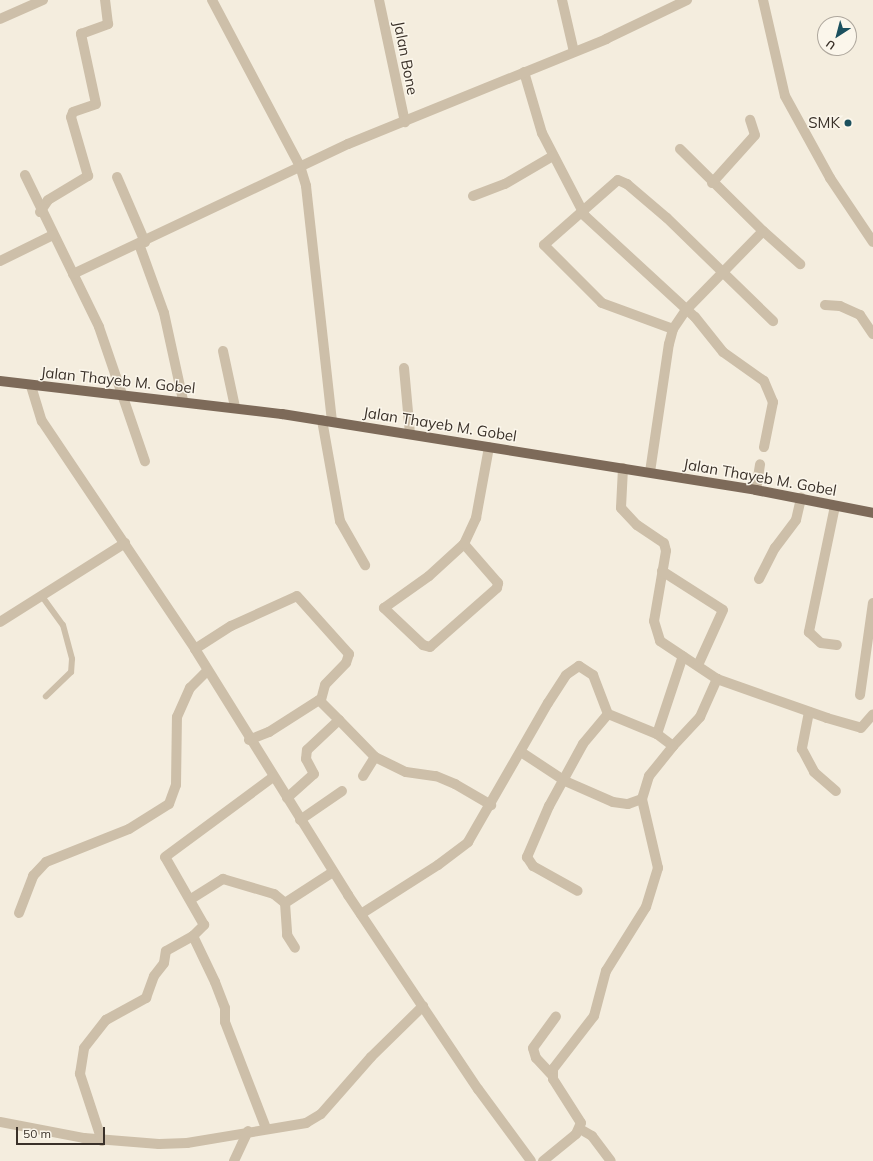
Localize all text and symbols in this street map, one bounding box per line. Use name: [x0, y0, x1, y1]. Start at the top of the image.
north arrow: [817, 16, 857, 56]
street label: Jalan Bone: [390, 20, 422, 96]
text: U: [823, 37, 838, 53]
place label: SMK: [808, 114, 840, 132]
marker: SMK: [843, 118, 853, 128]
street label: Jalan Thayeb M. Gobel: [40, 363, 196, 397]
street label: Jalan Thayeb M. Gobel: [362, 403, 518, 445]
street label: Jalan Thayeb M. Gobel: [682, 455, 838, 499]
scale bar: [18, 1119, 107, 1145]
text: 50 m: [23, 1126, 51, 1141]

